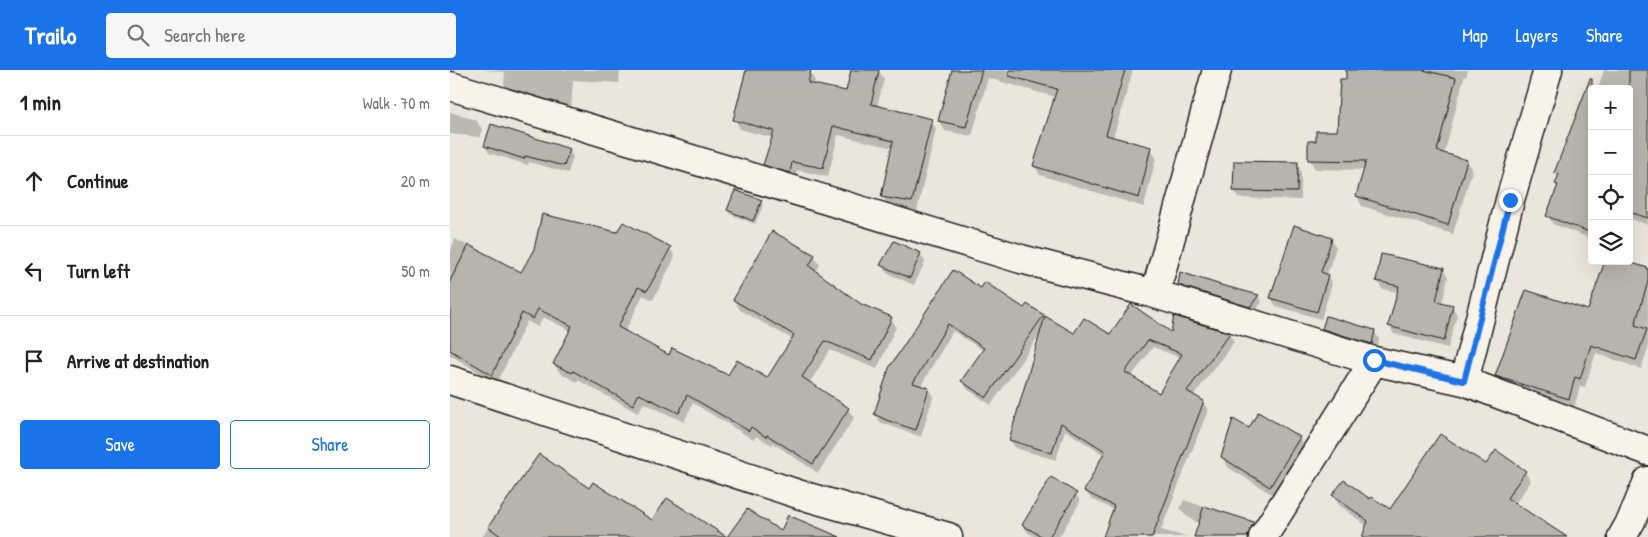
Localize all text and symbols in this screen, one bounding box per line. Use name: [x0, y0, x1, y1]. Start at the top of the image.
search box: [106, 13, 456, 58]
text: Trailo: [25, 19, 76, 51]
icon: search: [124, 21, 152, 49]
text: Search here: [164, 22, 246, 48]
text: Map: [1462, 23, 1488, 48]
text: Layers: [1516, 23, 1558, 48]
text: Share: [1586, 23, 1623, 48]
map controls: [1588, 85, 1633, 265]
button: +: [1588, 85, 1633, 130]
text: 1 min: [20, 88, 61, 117]
text: Walk · 70 m: [363, 92, 430, 114]
button: −: [1588, 130, 1633, 175]
icon: ahead: [20, 167, 48, 195]
text: Continue: [67, 168, 128, 194]
text: 20 m: [401, 170, 430, 192]
button: locate: [1588, 175, 1633, 220]
route end: [1499, 189, 1522, 212]
button: layers: [1588, 220, 1633, 265]
icon: left: [20, 257, 48, 285]
text: Turn left: [67, 258, 130, 284]
text: 50 m: [402, 260, 430, 282]
icon: arrive: [20, 347, 48, 375]
text: Arrive at destination: [67, 348, 209, 374]
route start: [1363, 349, 1386, 372]
button: Save: [20, 420, 220, 469]
button: Share: [230, 420, 430, 469]

